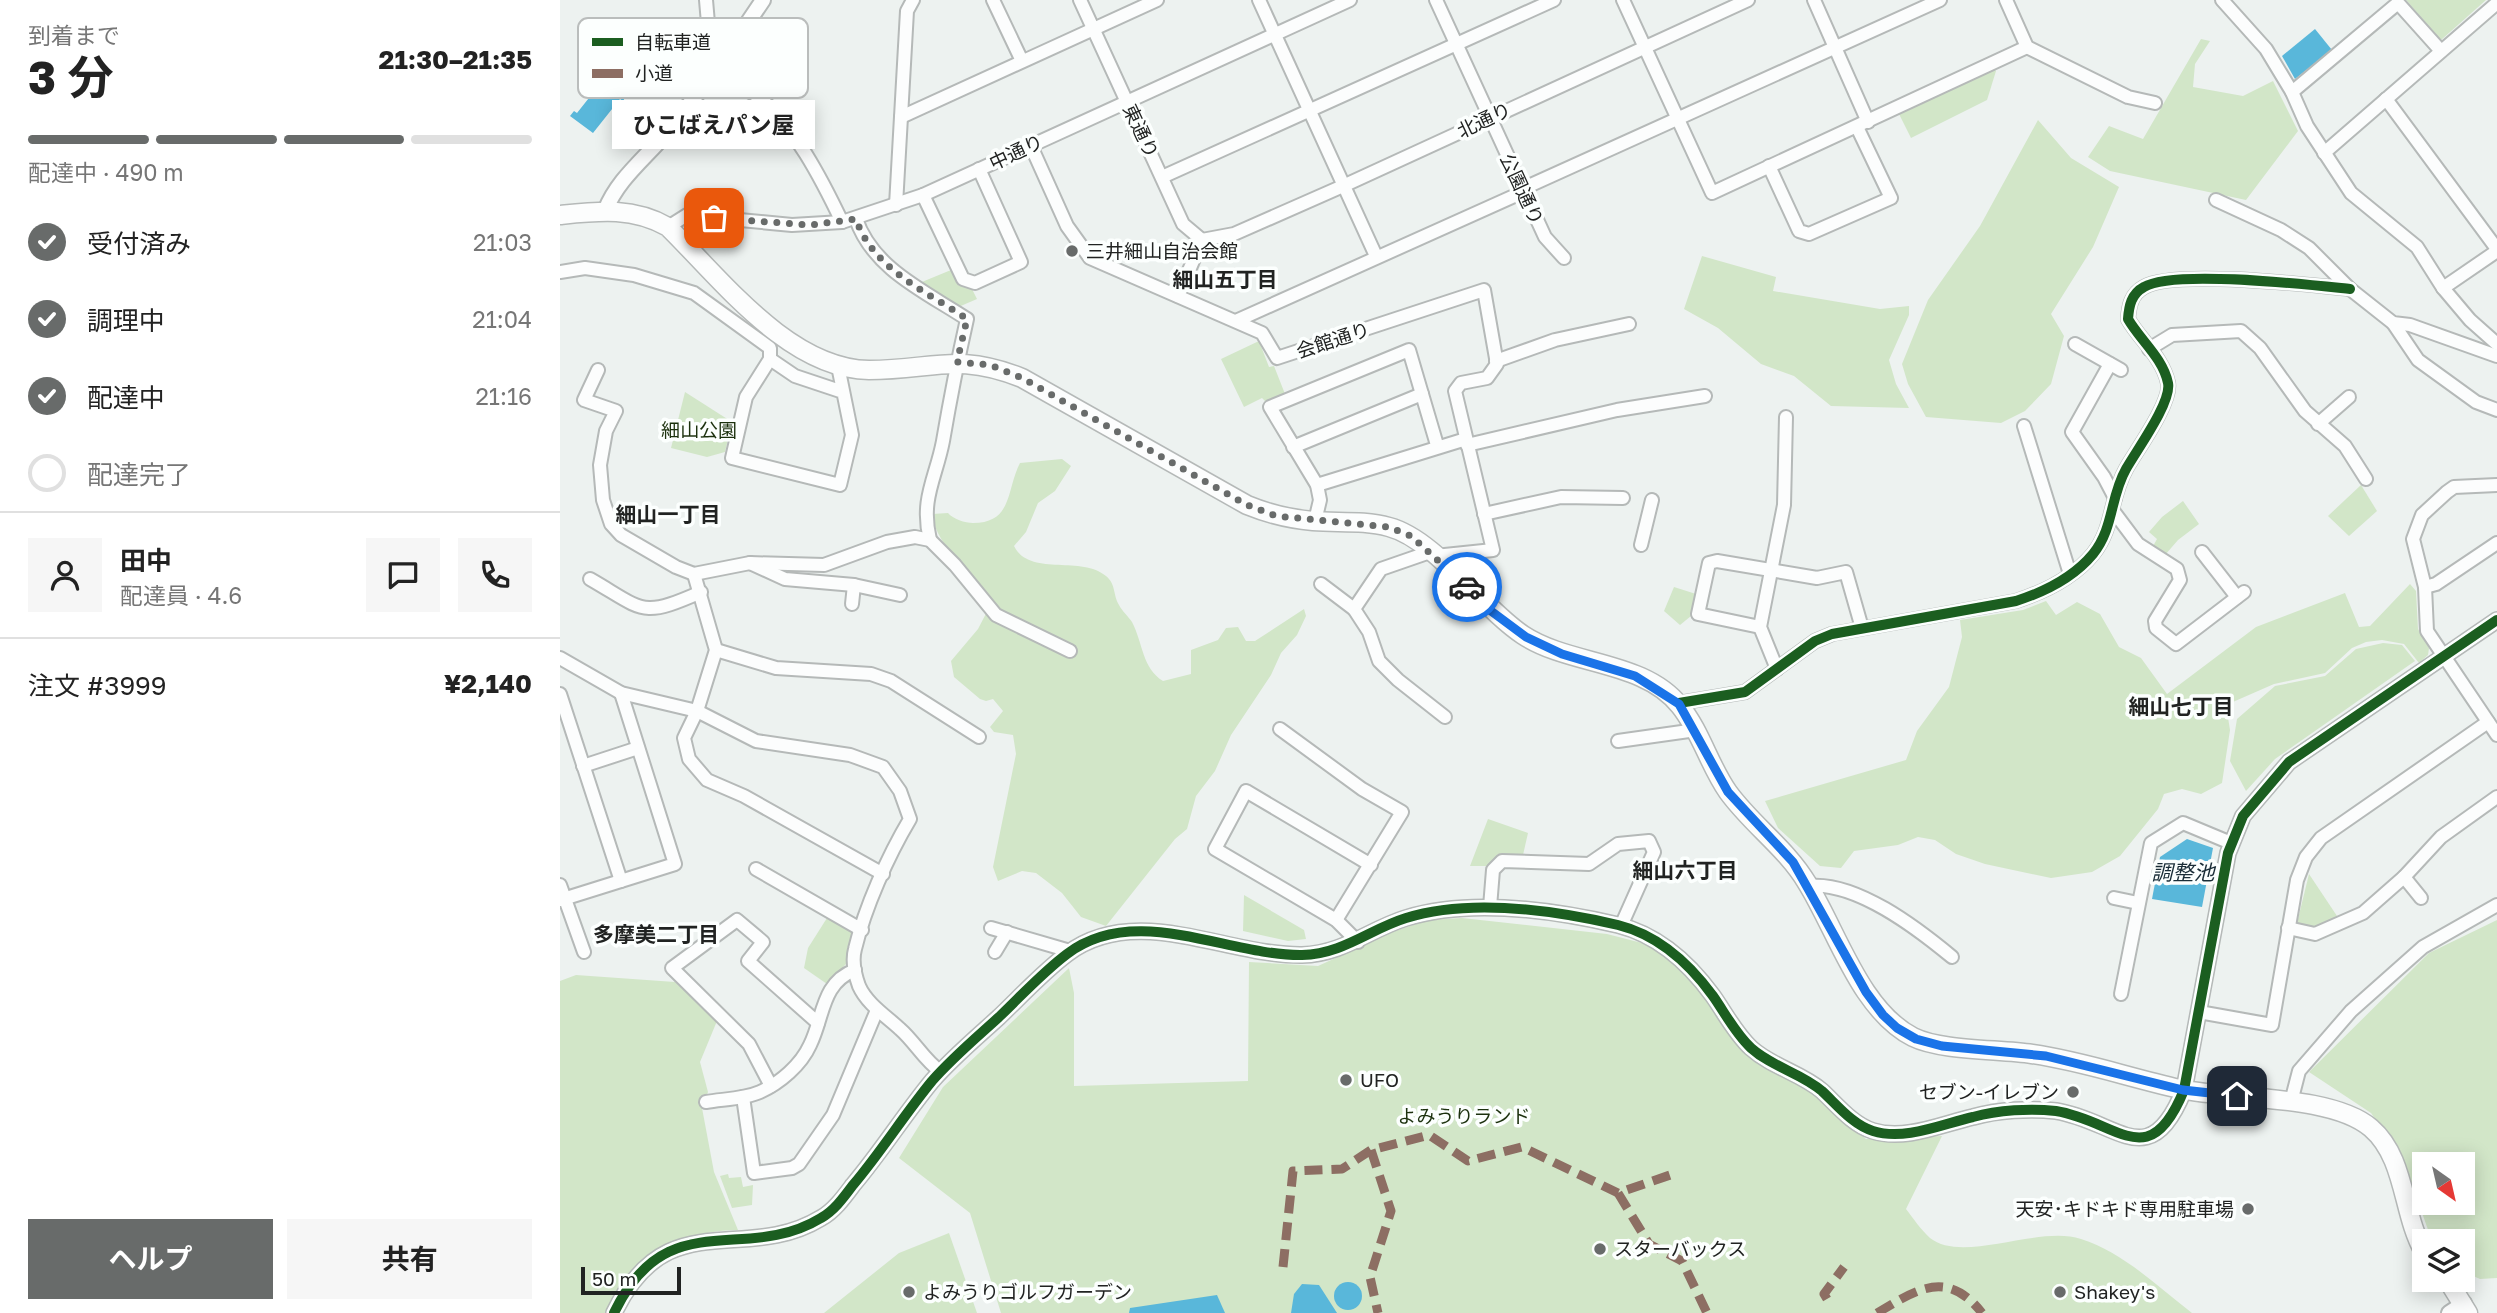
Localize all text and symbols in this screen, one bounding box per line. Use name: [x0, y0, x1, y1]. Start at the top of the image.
legend: [578, 18, 808, 98]
text: 到着まで: [28, 21, 120, 49]
text: 自転車道: [635, 30, 711, 53]
text: 21:30–21:35: [379, 44, 532, 75]
text: 3 分: [28, 49, 114, 104]
text: 小道: [635, 61, 673, 84]
street label: 北通り: [1453, 97, 1514, 142]
callout: ひこばえパン屋: [612, 99, 816, 148]
street label: 東通り: [1119, 100, 1164, 161]
text: ひこばえパン屋: [632, 110, 795, 138]
street label: 中通り: [985, 129, 1046, 174]
street label: 公園通り: [1496, 149, 1549, 228]
text: 配達中 · 490 m: [28, 158, 184, 186]
pin: [684, 188, 744, 248]
icon: bag: [695, 199, 733, 237]
icon: check: [28, 223, 66, 261]
text: 受付済み: [87, 228, 191, 259]
text: 21:03: [473, 228, 532, 256]
place label: 三井細山自治会館: [1086, 239, 1238, 262]
marker: 三井細山自治会館: [1064, 243, 1080, 259]
district label: 細山五丁目: [1173, 266, 1278, 292]
icon: check: [28, 300, 66, 338]
text: 調理中: [87, 305, 165, 336]
text: 21:04: [472, 305, 532, 333]
street label: 会館通り: [1293, 317, 1373, 362]
icon: check: [28, 377, 66, 415]
text: 配達中: [87, 382, 165, 413]
text: 21:16: [476, 382, 532, 410]
park label: 細山公園: [661, 418, 737, 441]
text: 配達完了: [87, 459, 191, 490]
district label: 細山一丁目: [616, 501, 721, 527]
button: person: [28, 538, 102, 612]
button: chat: [366, 538, 440, 612]
button: phone: [458, 538, 532, 612]
text: 田中: [120, 545, 172, 576]
courier: [1432, 552, 1502, 622]
icon: car: [1448, 568, 1486, 606]
text: 配達員 · 4.6: [120, 581, 242, 609]
text: ¥2,140: [444, 668, 532, 699]
text: 注文 #3999: [28, 670, 167, 701]
district label: 細山七丁目: [2129, 693, 2234, 719]
district label: 細山六丁目: [1633, 857, 1738, 883]
water label: 調整池: [2152, 859, 2216, 885]
district label: 多摩美二丁目: [593, 921, 719, 947]
pin: [2207, 1066, 2267, 1126]
place label: UFO: [1360, 1068, 1399, 1091]
marker: UFO: [1338, 1072, 1354, 1088]
icon: home: [2218, 1077, 2256, 1115]
place label: セブン-イレブン: [1919, 1080, 2059, 1103]
marker: セブン-イレブン: [2065, 1084, 2081, 1100]
park label: よみうりランド: [1397, 1104, 1531, 1127]
north arrow: [2412, 1152, 2474, 1214]
map controls: [2412, 1152, 2475, 1292]
place label: 天安･キドキド専用駐車場: [2015, 1197, 2234, 1220]
marker: 天安･キドキド専用駐車場: [2240, 1201, 2256, 1217]
button: ヘルプ: [28, 1219, 273, 1299]
button: 共有: [287, 1219, 532, 1299]
button: layers: [2412, 1229, 2475, 1292]
place label: スターバックス: [1614, 1237, 1746, 1260]
marker: スターバックス: [1592, 1241, 1608, 1257]
scale bar: [581, 1264, 681, 1296]
text: 50 m: [592, 1267, 636, 1290]
place label: よみうりゴルフガーデン: [923, 1280, 1132, 1303]
place label: Shakey's: [2074, 1280, 2155, 1303]
marker: よみうりゴルフガーデン: [901, 1284, 917, 1300]
marker: Shakey's: [2052, 1284, 2068, 1300]

